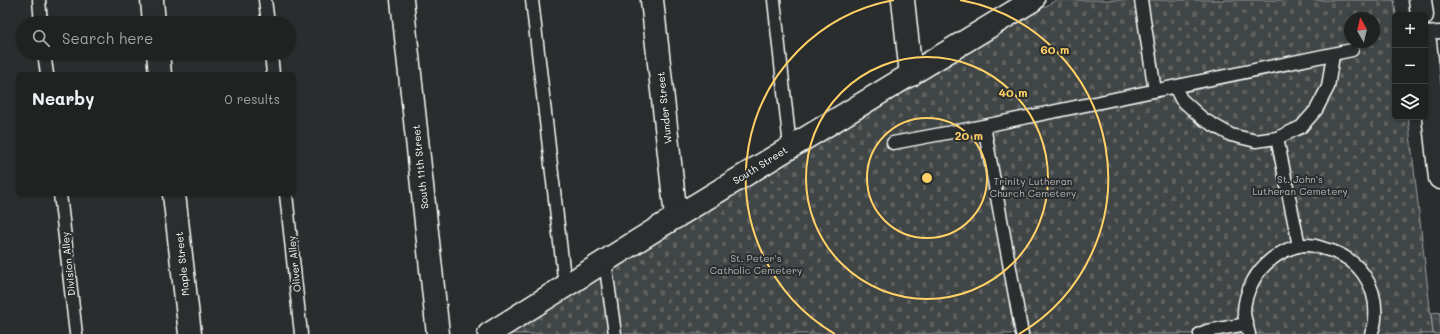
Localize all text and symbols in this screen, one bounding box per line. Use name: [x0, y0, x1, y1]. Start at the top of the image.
north arrow: [1344, 12, 1380, 48]
map controls: [1392, 12, 1428, 120]
button: +: [1392, 12, 1428, 48]
search box: [16, 16, 296, 60]
icon: search: [30, 27, 52, 49]
text: Search here: [62, 28, 153, 48]
text: 60 m: [1041, 41, 1069, 57]
button: −: [1392, 48, 1428, 84]
street label: Wunder Street: [653, 71, 675, 145]
text: 40 m: [998, 84, 1028, 100]
button: layers: [1392, 84, 1428, 120]
text: Nearby: [32, 87, 94, 109]
text: 0 results: [225, 90, 280, 107]
street label: South 11th Street: [409, 124, 431, 210]
text: 20 m: [955, 127, 983, 143]
street label: South Street: [730, 143, 790, 187]
centre of rings: [920, 171, 934, 185]
park label: St. John's Lutheran Cemetery: [1252, 172, 1348, 198]
park label: Trinity Lutheran Church Cemetery: [990, 174, 1076, 200]
street label: Division Alley: [58, 231, 78, 297]
street label: Maple Street: [172, 231, 192, 297]
street label: Oliver Alley: [284, 235, 304, 293]
park label: St. Peter's Catholic Cemetery: [710, 251, 802, 277]

